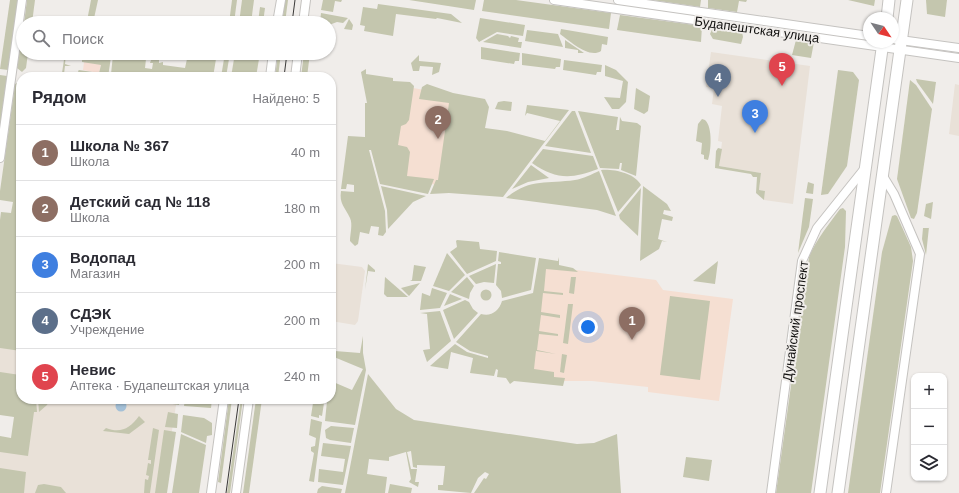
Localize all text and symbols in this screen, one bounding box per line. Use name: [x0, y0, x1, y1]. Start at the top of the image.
north arrow: [863, 12, 899, 48]
street label: Будапештская улица: [694, 13, 821, 46]
search box: [16, 16, 336, 60]
icon: search: [30, 27, 52, 49]
text: Поиск: [62, 30, 104, 47]
pin: 5: [769, 53, 795, 86]
pin: 4: [705, 64, 731, 97]
text: Рядом: [32, 88, 87, 107]
text: Найдено: 5: [252, 91, 320, 106]
pin: 3: [742, 100, 768, 133]
pin: 2: [425, 106, 451, 139]
text: Школа № 367: [70, 137, 169, 154]
text: 1: [41, 145, 49, 160]
text: 40 m: [291, 145, 320, 160]
text: Школа: [70, 154, 110, 169]
text: Детский сад № 118: [70, 193, 210, 210]
text: 2: [41, 201, 49, 216]
text: 180 m: [284, 201, 320, 216]
text: Школа: [70, 210, 110, 225]
text: Водопад: [70, 249, 135, 266]
text: 3: [41, 257, 49, 272]
text: 200 m: [284, 257, 320, 272]
street label: Дунайский проспект: [780, 260, 811, 382]
text: Магазин: [70, 266, 120, 281]
text: СДЭК: [70, 305, 111, 322]
pin: 1: [619, 307, 645, 340]
text: 4: [41, 313, 49, 328]
text: 200 m: [284, 313, 320, 328]
your location: [578, 317, 598, 337]
text: Учреждение: [70, 322, 145, 337]
text: Невис: [70, 361, 116, 378]
text: 5: [41, 369, 49, 384]
text: 240 m: [284, 369, 320, 384]
map controls: [911, 373, 947, 481]
button: +: [911, 373, 947, 409]
text: Аптека · Будапештская улица: [70, 378, 249, 393]
button: −: [911, 409, 947, 445]
button: layers: [911, 445, 947, 481]

